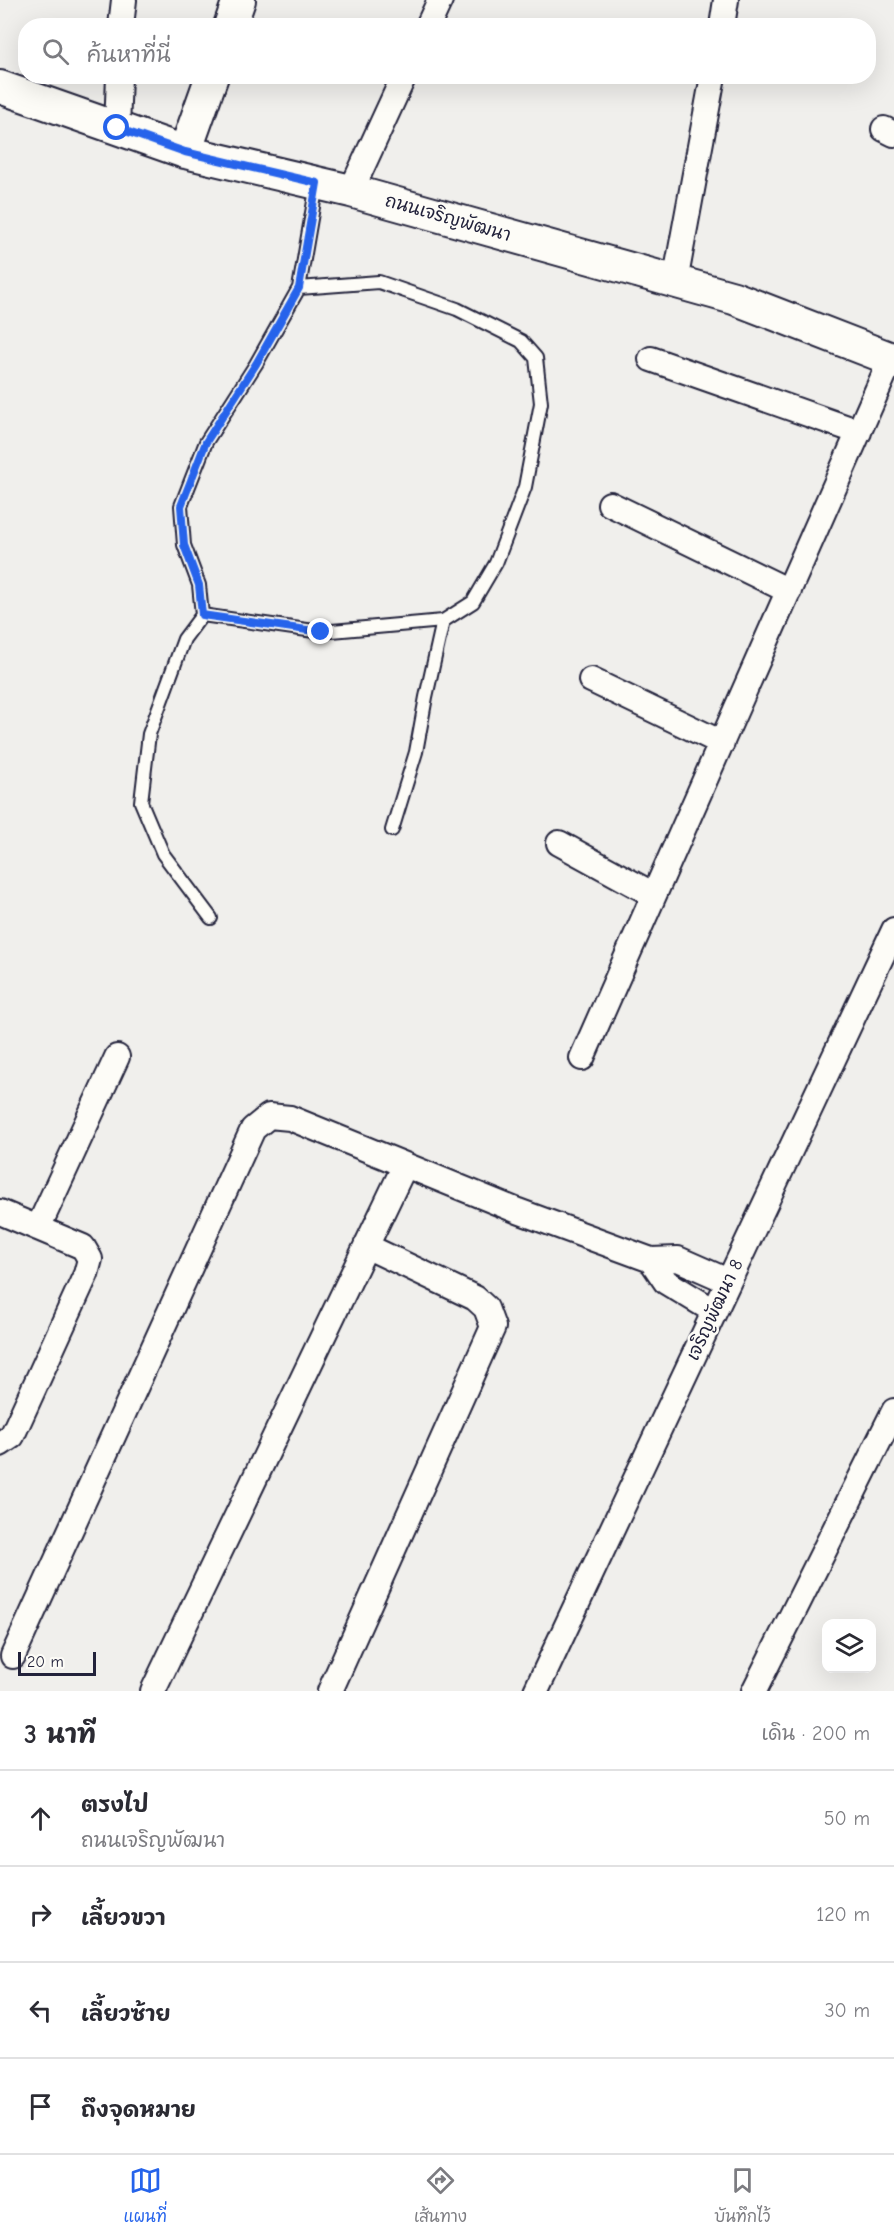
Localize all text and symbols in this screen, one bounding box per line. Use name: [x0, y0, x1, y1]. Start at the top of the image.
search box: [18, 18, 876, 84]
icon: search: [39, 35, 72, 68]
text: ค้นหาที่นี่: [87, 42, 171, 68]
route start: [103, 114, 129, 140]
street label: ถนนเจริญพัฒนา: [383, 189, 514, 246]
route end: [307, 618, 333, 644]
street label: เจริญพัฒนา 8: [681, 1256, 748, 1364]
map controls: [822, 1619, 876, 1673]
button: layers: [822, 1619, 876, 1673]
scale bar: [18, 1649, 96, 1676]
text: 20 m: [27, 1653, 64, 1671]
text: 3 นาที: [24, 1720, 96, 1750]
text: เดิน · 200 m: [762, 1722, 870, 1745]
text: ตรงไป: [81, 1792, 149, 1818]
icon: ahead: [24, 1802, 57, 1835]
text: 50 m: [824, 1807, 870, 1830]
text: ถนนเจริญพัฒนา: [81, 1829, 225, 1852]
icon: right: [24, 1898, 57, 1931]
text: 120 m: [816, 1903, 870, 1926]
text: เลี้ยวขวา: [81, 1905, 165, 1931]
icon: left: [24, 1994, 57, 2027]
text: 30 m: [824, 1999, 870, 2022]
text: เลี้ยวซ้าย: [81, 2001, 171, 2027]
icon: arrive: [24, 2090, 57, 2123]
text: ถึงจุดหมาย: [81, 2097, 196, 2123]
tab: แผนที่: [124, 2164, 167, 2228]
tab: เส้นทาง: [414, 2164, 467, 2228]
tab: บันทึกไว้: [714, 2164, 770, 2228]

